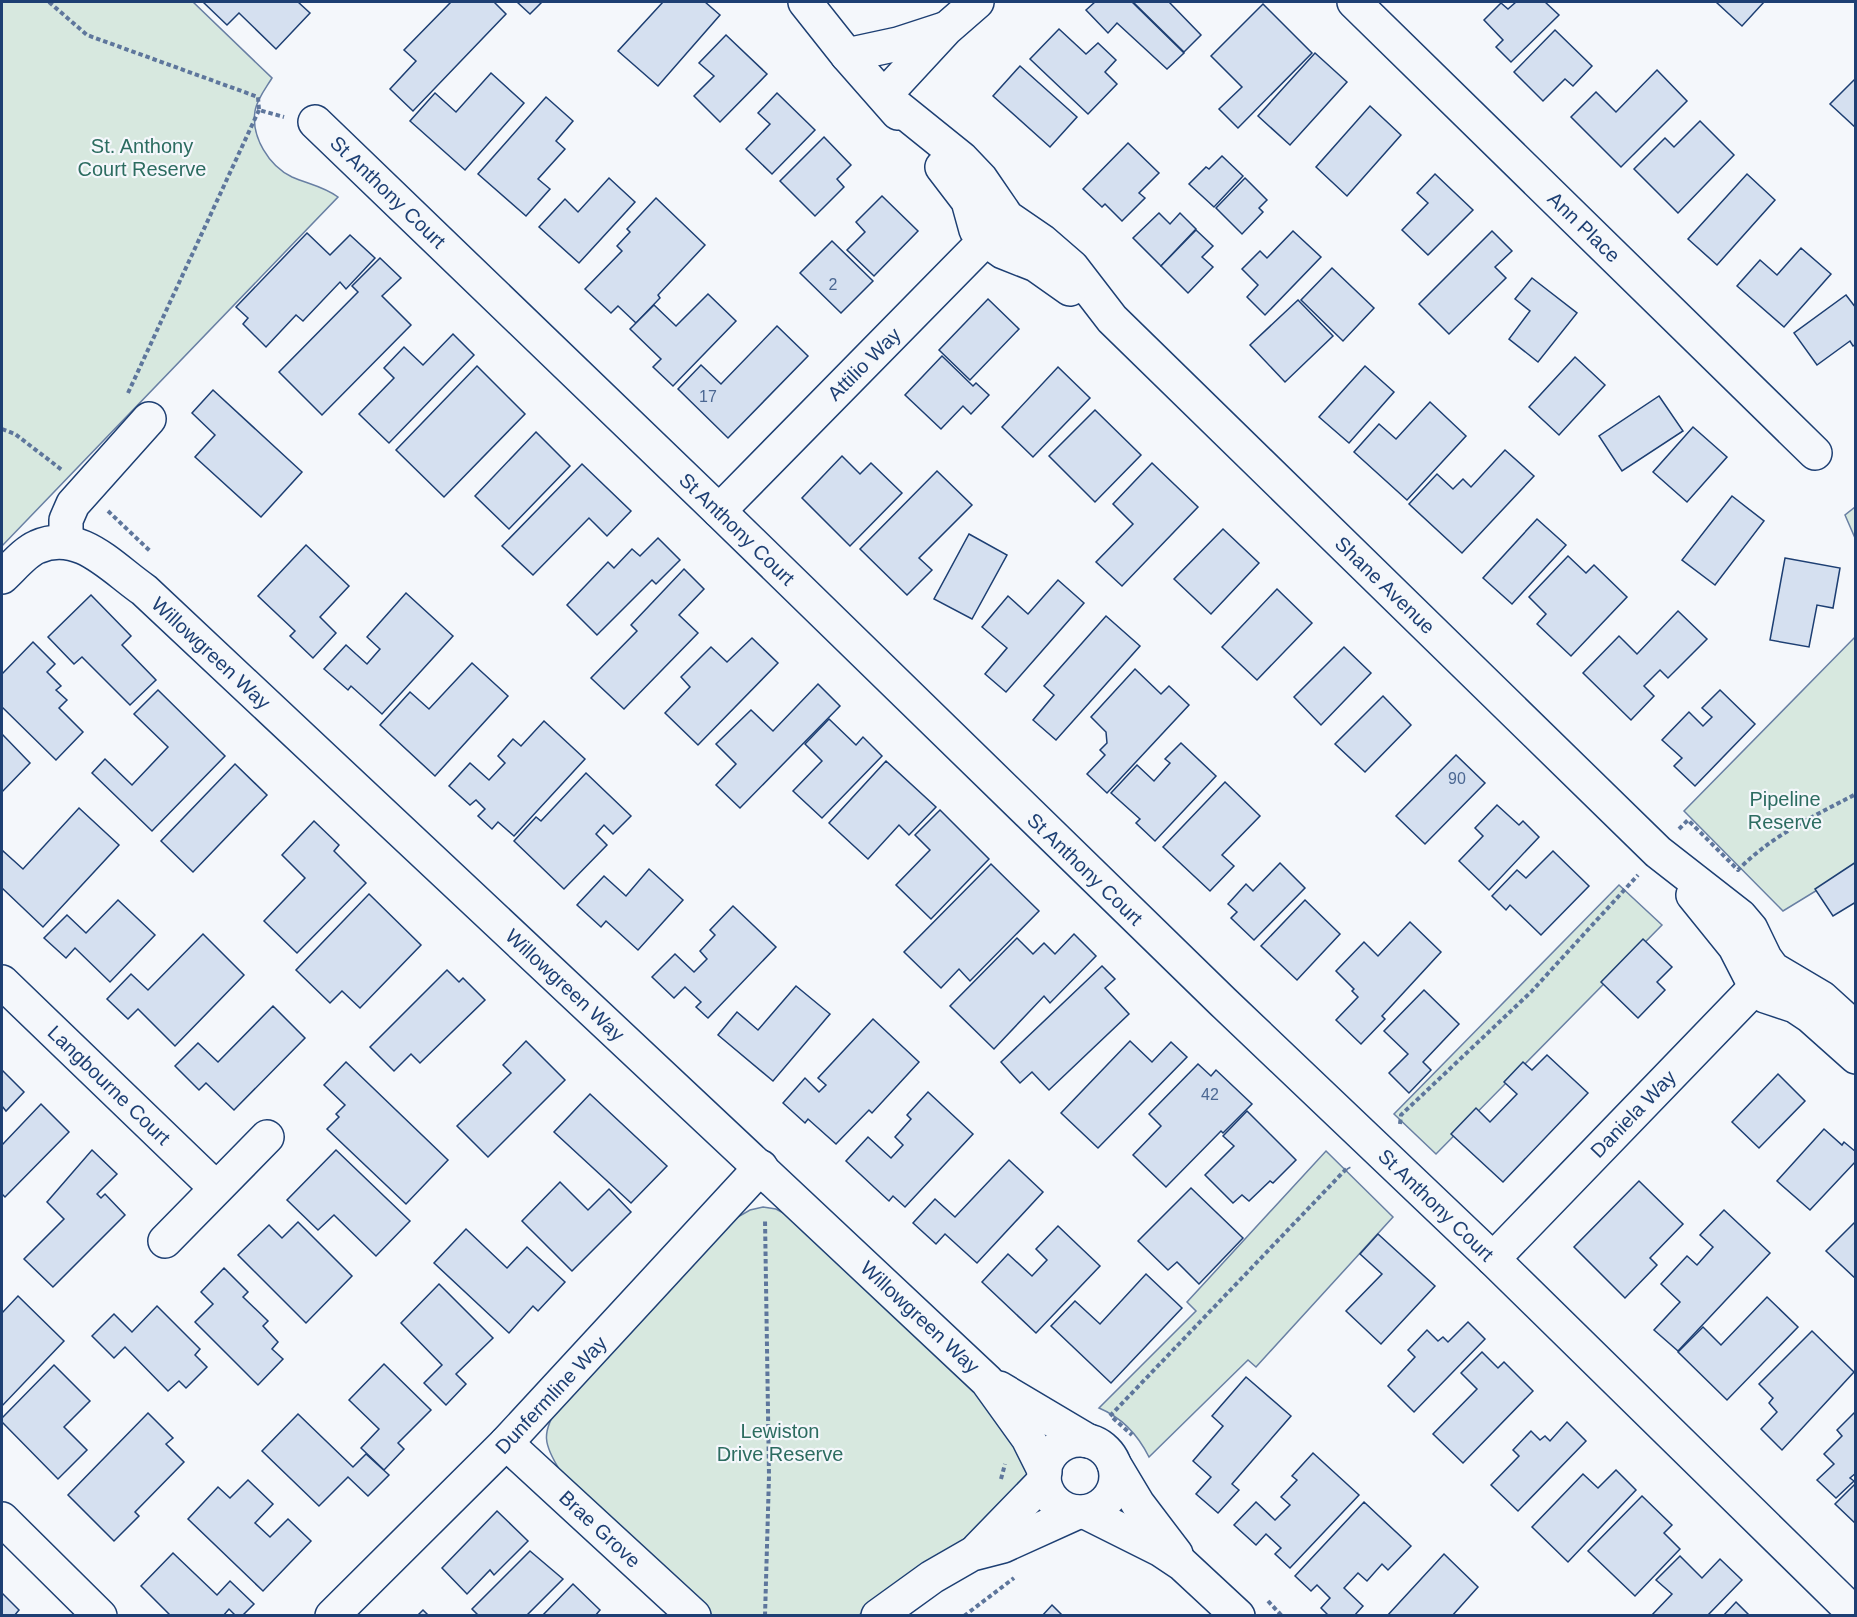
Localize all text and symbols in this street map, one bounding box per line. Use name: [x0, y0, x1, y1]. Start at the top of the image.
street label: St Anthony Court: [326, 132, 450, 253]
park label: St. Anthony Court Reserve: [78, 135, 206, 180]
street label: Ann Place: [1544, 187, 1624, 267]
house number: 2: [829, 276, 838, 293]
street label: Attilio Way: [823, 323, 905, 405]
house number: 17: [699, 388, 717, 405]
street label: St Anthony Court: [675, 469, 799, 590]
street label: Shane Avenue: [1331, 532, 1439, 638]
street label: Willowgreen Way: [147, 593, 275, 713]
house number: 90: [1448, 770, 1466, 787]
park label: Pipeline Reserve: [1748, 788, 1822, 833]
street label: St Anthony Court: [1023, 809, 1147, 930]
street label: Willowgreen Way: [501, 925, 629, 1045]
street label: Langbourne Court: [43, 1021, 175, 1149]
street label: Daniela Way: [1586, 1066, 1680, 1162]
house number: 42: [1201, 1086, 1219, 1103]
street label: St Anthony Court: [1374, 1145, 1498, 1266]
street label: Willowgreen Way: [856, 1257, 984, 1377]
street label: Dunfermline Way: [491, 1332, 611, 1458]
park label: Lewiston Drive Reserve: [717, 1420, 843, 1465]
street label: Brae Grove: [555, 1486, 645, 1572]

